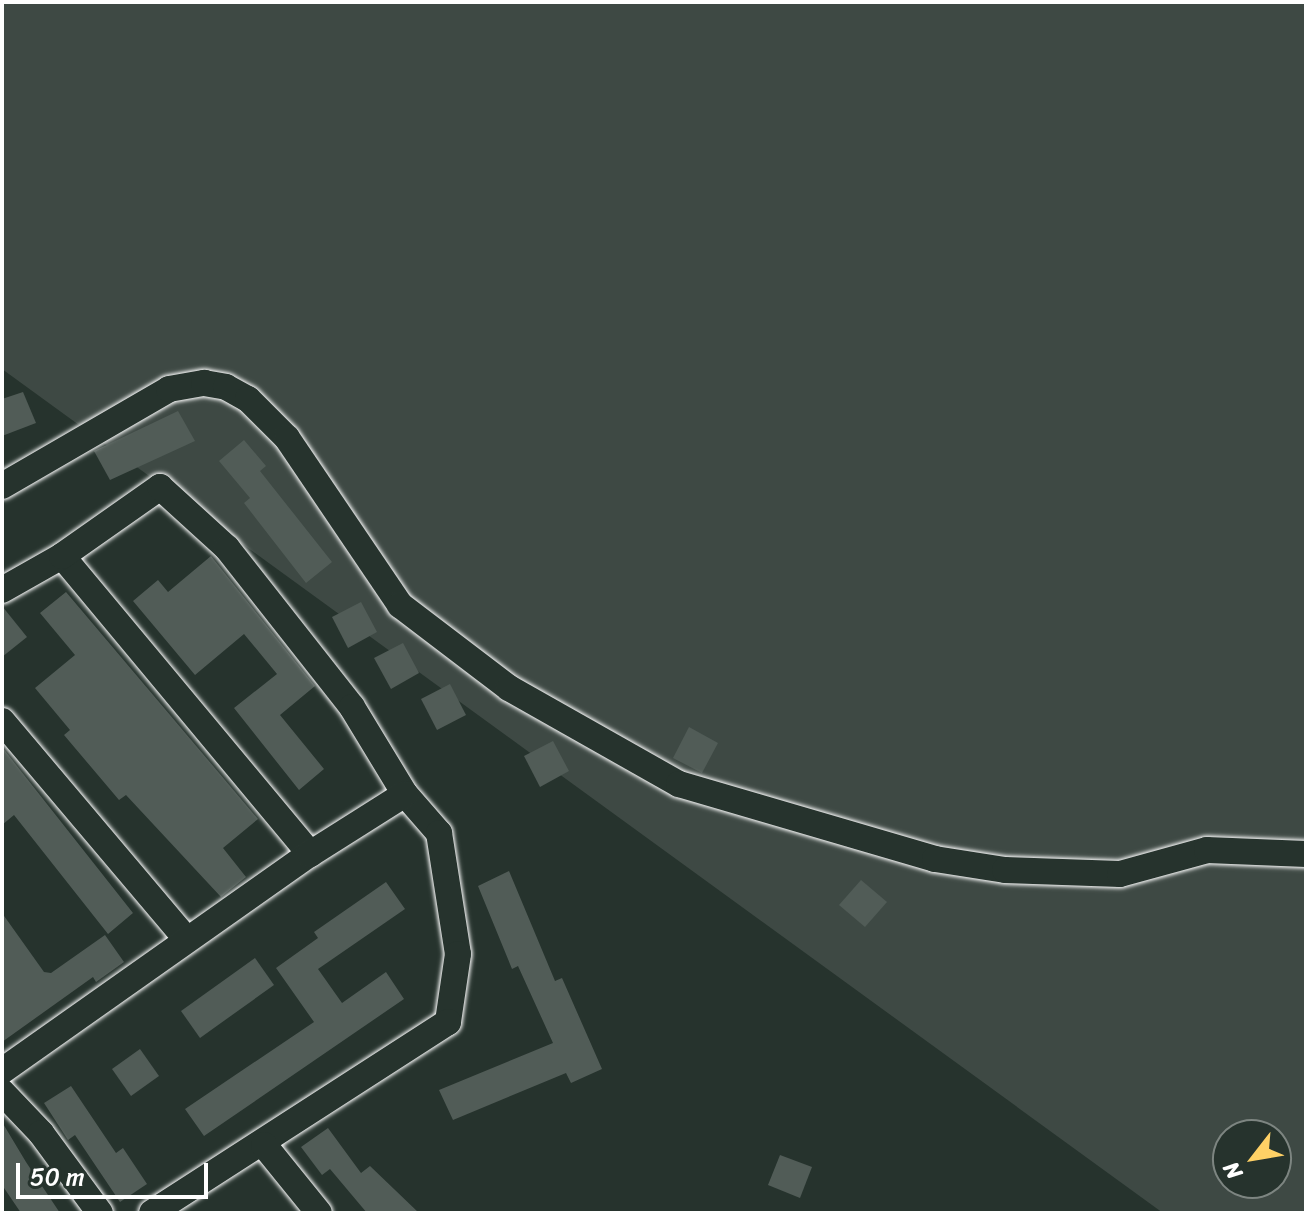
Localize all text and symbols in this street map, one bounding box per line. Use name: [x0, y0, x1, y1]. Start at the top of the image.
north arrow: [1212, 1119, 1292, 1199]
scale bar: [20, 1147, 212, 1197]
text: N: [1212, 1154, 1253, 1187]
text: 50 m: [30, 1156, 85, 1198]

